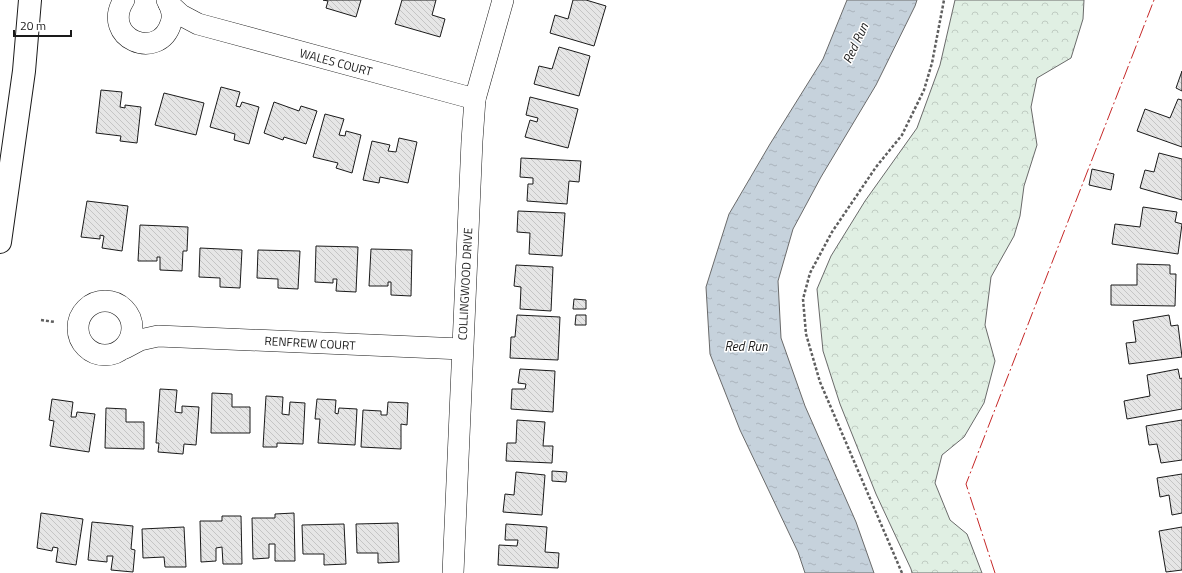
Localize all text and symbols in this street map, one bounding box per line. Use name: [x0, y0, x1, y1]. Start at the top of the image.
scale bar: [14, 12, 71, 38]
text: 20 m: [20, 16, 46, 35]
water label: Red Run: [837, 19, 873, 67]
street label: WALES COURT: [297, 43, 375, 81]
street label: COLLINGWOOD DRIVE: [453, 227, 477, 341]
street label: RENFREW COURT: [264, 331, 357, 355]
water label: Red Run: [725, 336, 768, 356]

